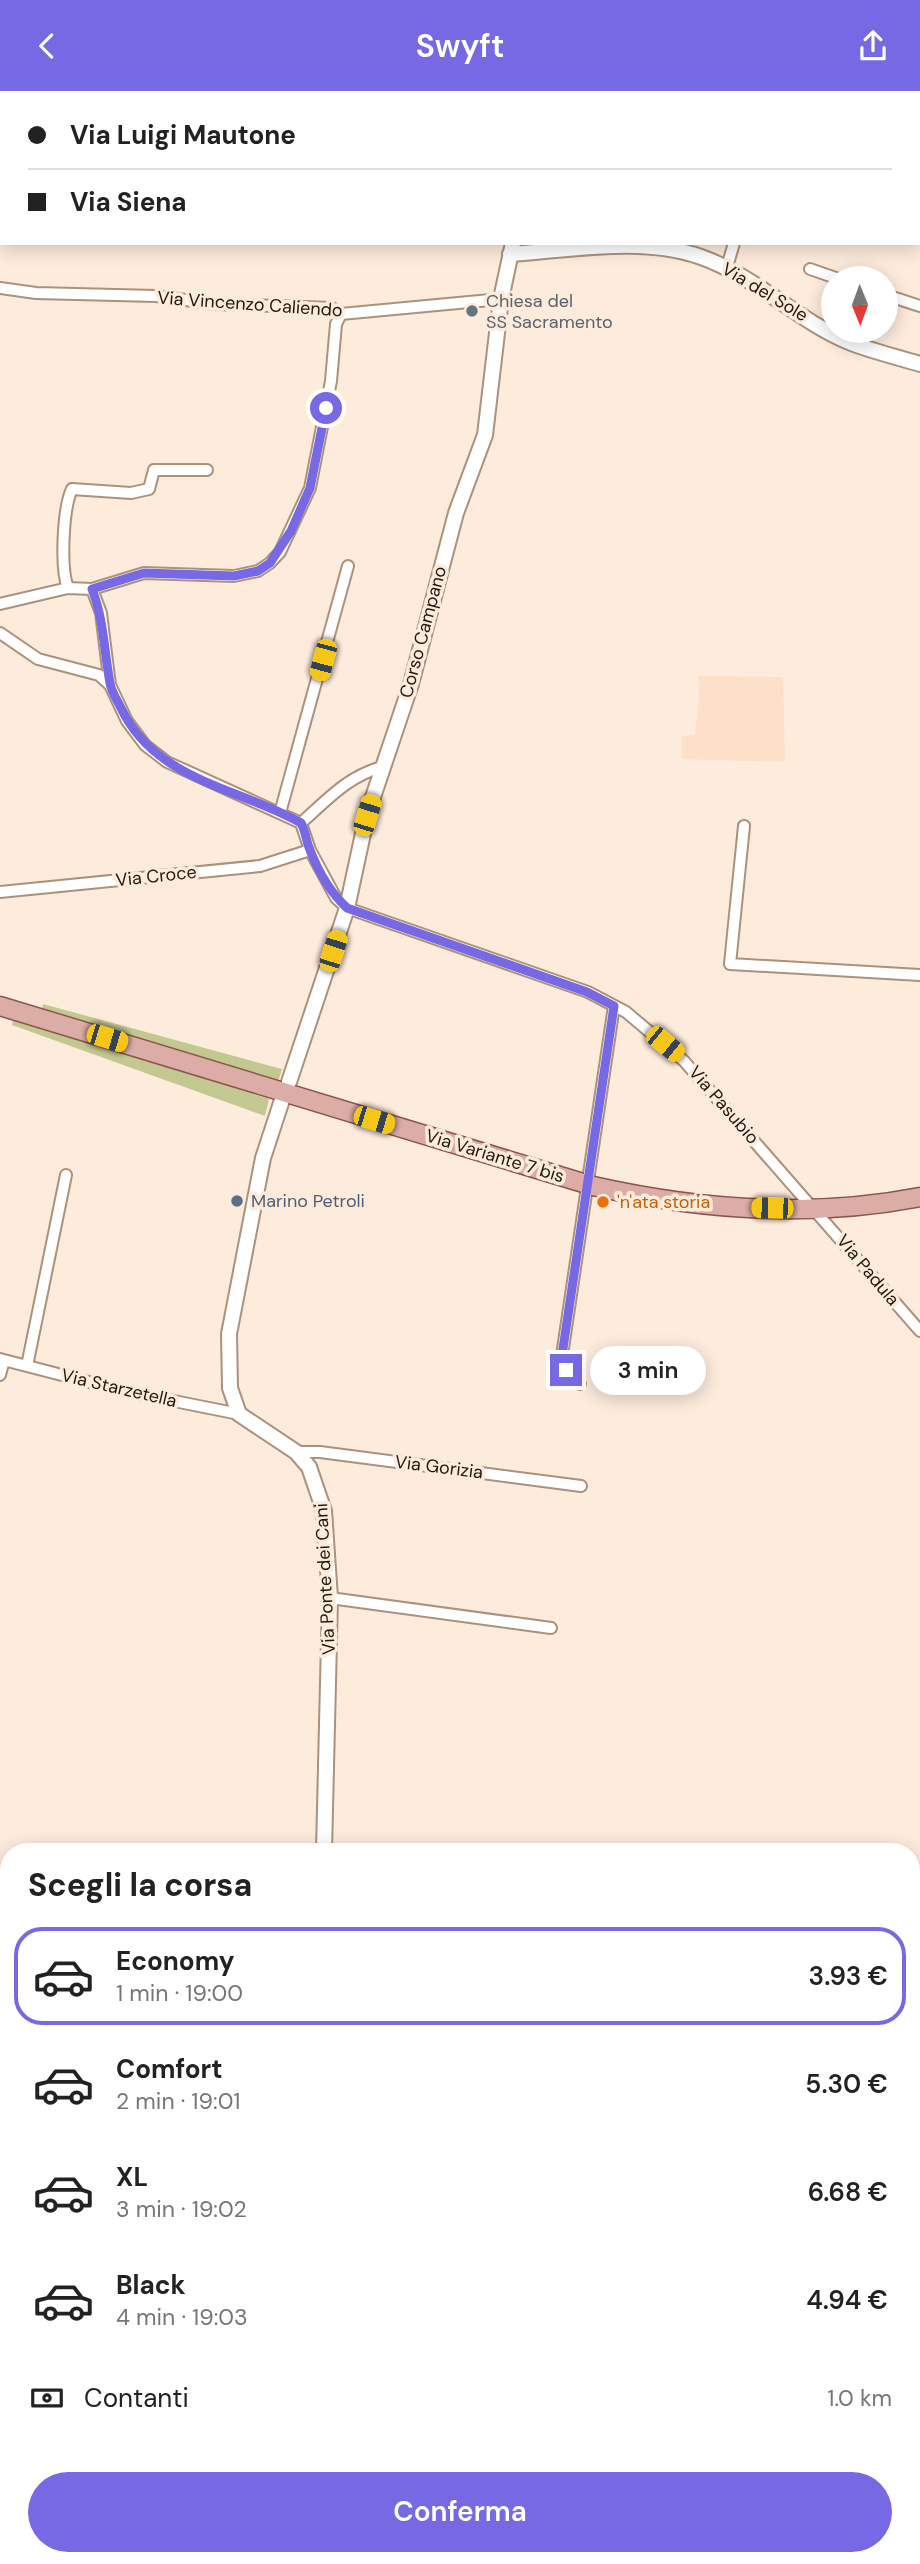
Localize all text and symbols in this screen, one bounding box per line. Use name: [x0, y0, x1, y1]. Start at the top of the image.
text: Swyft: [416, 25, 504, 67]
icon: back: [28, 27, 66, 65]
icon: share: [854, 27, 892, 65]
text: Via Luigi Mautone: [70, 118, 296, 152]
text: Via Siena: [70, 185, 187, 219]
street label: Via del Sole: [717, 257, 813, 327]
north arrow: [821, 266, 898, 343]
map controls: [821, 266, 898, 343]
street label: Via Vincenzo Caliendo: [157, 286, 343, 322]
place label: Chiesa del SS Sacramento: [486, 289, 613, 334]
marker: Chiesa del SS Sacramento: [464, 303, 480, 319]
route start: [310, 392, 342, 424]
street label: Corso Campano: [394, 563, 452, 701]
car: [308, 637, 339, 683]
car: [351, 792, 384, 838]
street label: Via Croce: [114, 860, 198, 892]
car: [317, 928, 350, 974]
car: [84, 1022, 131, 1054]
car: [643, 1023, 688, 1065]
street label: Via Pasubio: [683, 1061, 765, 1149]
car: [351, 1104, 398, 1136]
street label: Via Variante 7 bis: [423, 1124, 567, 1188]
place label: Marino Petroli: [251, 1189, 365, 1213]
place label: 'n'ata storia: [617, 1190, 710, 1214]
marker: Marino Petroli: [229, 1193, 245, 1209]
marker: 'n'ata storia: [595, 1194, 611, 1210]
car: [751, 1197, 794, 1219]
street label: Via Padula: [831, 1229, 905, 1311]
callout: 3 min: [590, 1345, 706, 1395]
route end: [550, 1354, 582, 1386]
text: 3 min: [618, 1355, 678, 1385]
street label: Via Starzetella: [59, 1363, 179, 1413]
street label: Via Gorizia: [394, 1450, 484, 1484]
street label: Via Ponte dei Cani: [309, 1503, 341, 1655]
text: Scegli la corsa: [28, 1864, 252, 1906]
text: Economy: [116, 1944, 234, 1978]
icon: car: [32, 1945, 95, 2008]
text: 3.93 €: [809, 1959, 888, 1993]
text: 1 min · 19:00: [116, 1978, 243, 2008]
text: Comfort: [116, 2052, 222, 2086]
icon: car: [32, 2053, 95, 2116]
text: 5.30 €: [805, 2067, 888, 2101]
text: 2 min · 19:01: [116, 2086, 241, 2116]
text: XL: [116, 2160, 148, 2194]
icon: car: [32, 2161, 95, 2224]
text: 6.68 €: [808, 2175, 888, 2209]
text: 3 min · 19:02: [116, 2194, 247, 2224]
text: Black: [116, 2268, 186, 2302]
icon: car: [32, 2269, 95, 2332]
text: 4.94 €: [806, 2283, 888, 2317]
text: 4 min · 19:03: [116, 2302, 248, 2332]
icon: cash: [28, 2379, 66, 2417]
text: Contanti: [84, 2381, 189, 2415]
text: 1.0 km: [827, 2383, 892, 2413]
button: Conferma: [28, 2472, 892, 2552]

